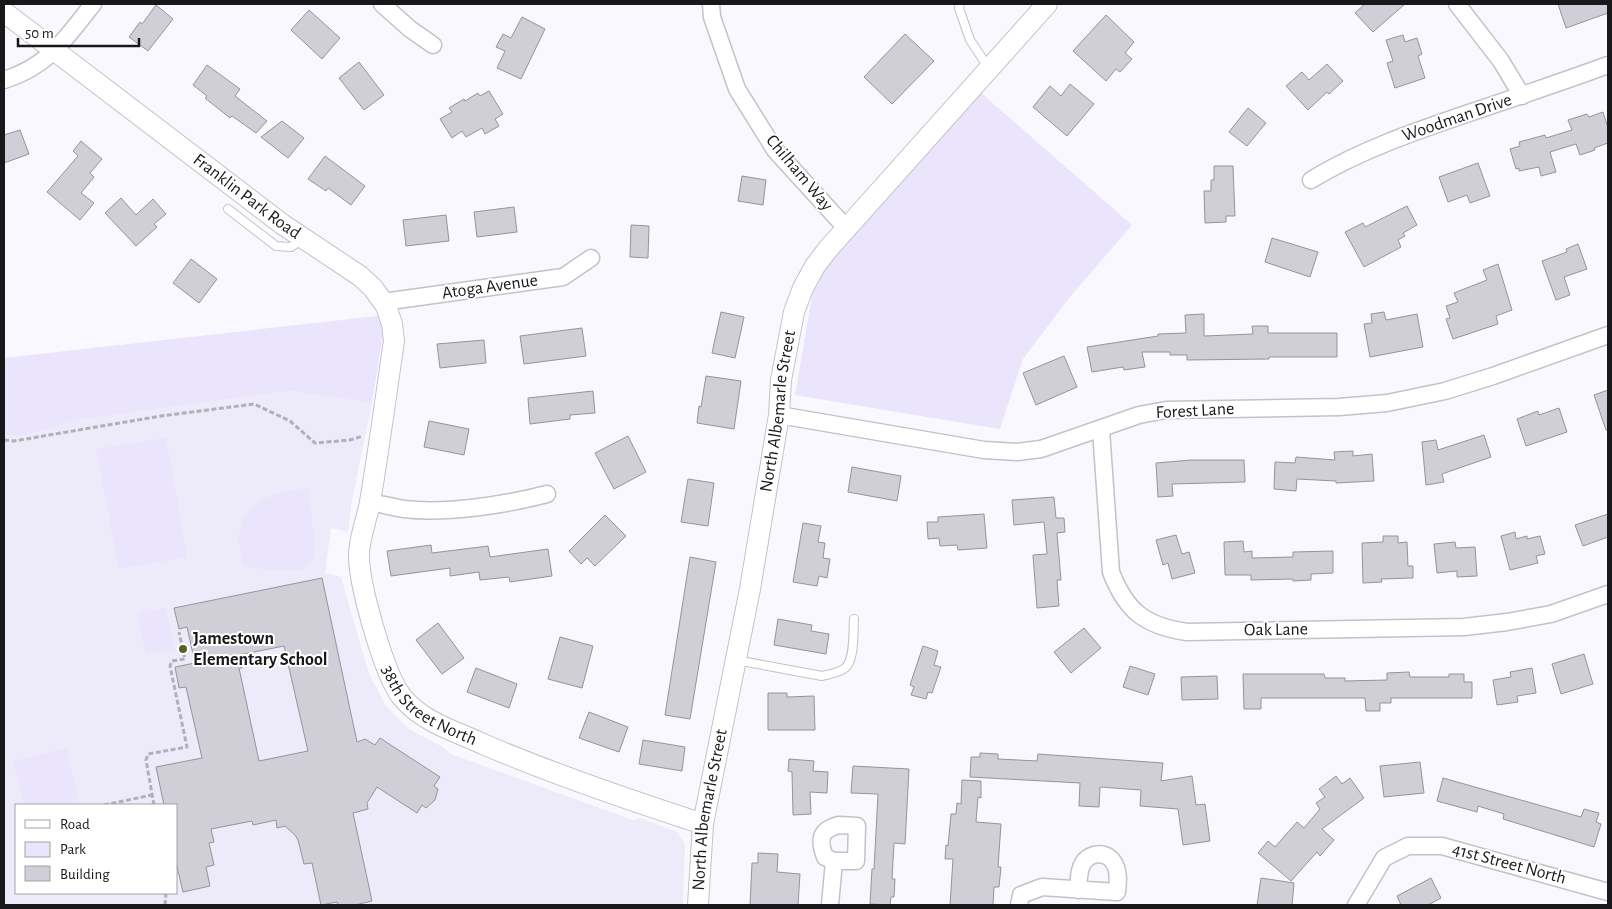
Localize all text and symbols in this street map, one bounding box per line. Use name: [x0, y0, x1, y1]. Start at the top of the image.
scale bar: [18, 15, 139, 47]
text: 50 m: [25, 26, 54, 41]
street label: Woodman Drive: [1400, 91, 1514, 145]
street label: Chilham Way: [762, 131, 836, 215]
street label: Franklin Park Road: [190, 151, 304, 243]
street label: Atoga Avenue: [441, 271, 539, 303]
street label: North Albemarle Street: [757, 328, 799, 493]
street label: Forest Lane: [1155, 400, 1235, 422]
street label: Oak Lane: [1244, 620, 1308, 640]
place label: Jamestown Elementary School: [193, 630, 328, 669]
marker: Jamestown Elementary School: [177, 643, 189, 655]
street label: 38th Street North: [378, 663, 479, 749]
street label: North Albemarle Street: [690, 727, 731, 891]
legend: [15, 804, 178, 894]
text: Road: [60, 817, 90, 832]
street label: 41st Street North: [1450, 840, 1568, 888]
text: Park: [60, 842, 86, 857]
text: Building: [60, 867, 110, 882]

